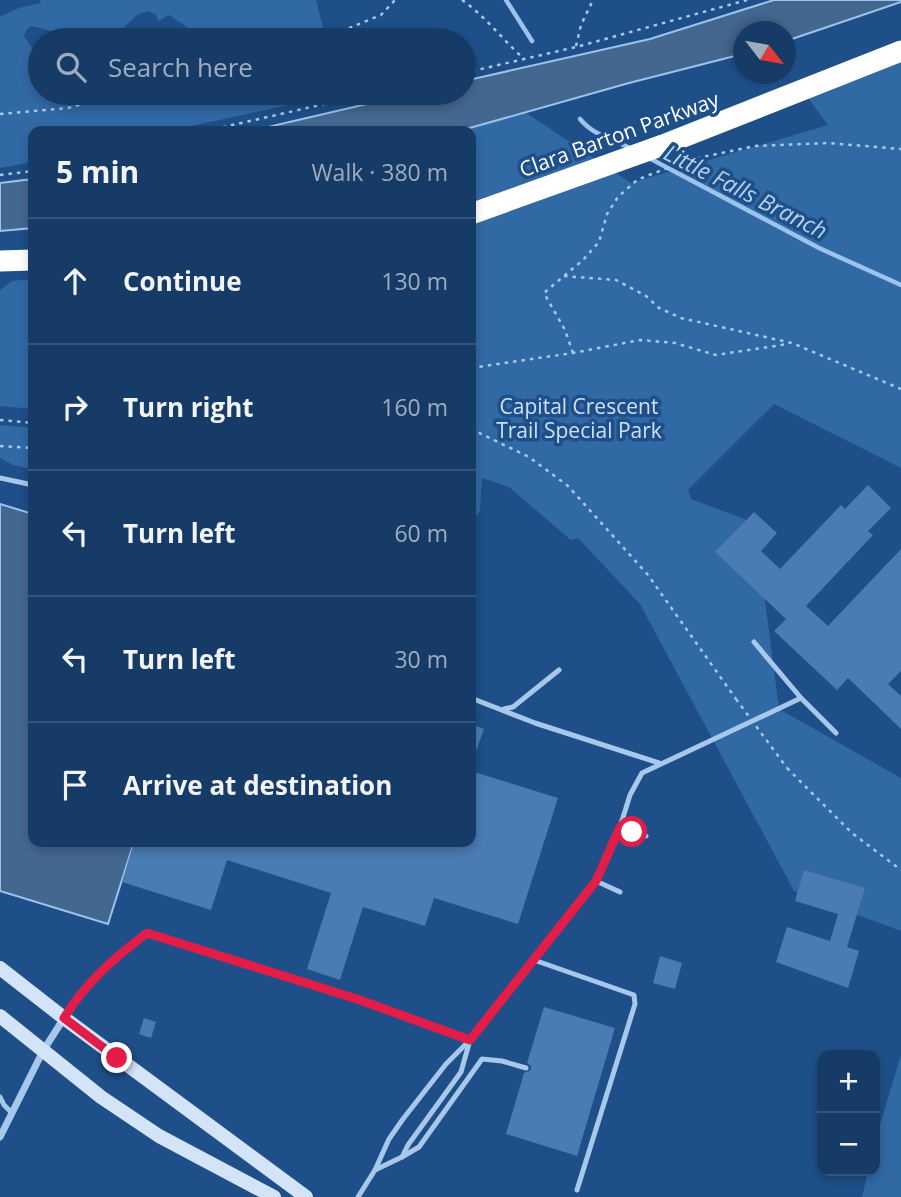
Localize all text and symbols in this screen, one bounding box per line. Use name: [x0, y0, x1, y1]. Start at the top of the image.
north arrow: [733, 21, 796, 84]
search box: [28, 28, 476, 105]
icon: search: [52, 48, 90, 86]
text: Search here: [108, 49, 253, 85]
street label: Clara Barton Parkway: [515, 85, 723, 183]
water label: Little Falls Branch: [659, 136, 833, 246]
text: 5 min: [56, 151, 139, 192]
text: Walk · 380 m: [311, 156, 448, 188]
icon: ahead: [56, 262, 94, 300]
text: Continue: [123, 263, 242, 299]
text: 130 m: [381, 265, 448, 297]
icon: right: [56, 388, 94, 426]
text: Turn right: [123, 389, 254, 425]
text: 160 m: [381, 391, 448, 423]
park label: Capital Crescent Trail Special Park: [496, 392, 662, 444]
icon: left: [56, 514, 94, 552]
text: Turn left: [123, 515, 235, 551]
text: 60 m: [394, 517, 448, 549]
icon: left: [56, 640, 94, 678]
text: Turn left: [123, 641, 235, 677]
text: 30 m: [394, 643, 448, 675]
icon: arrive: [56, 766, 94, 804]
text: Arrive at destination: [123, 767, 392, 803]
route start: [616, 816, 647, 847]
route end: [101, 1042, 132, 1073]
map controls: [817, 1050, 880, 1176]
button: +: [817, 1050, 880, 1113]
button: −: [817, 1113, 880, 1176]

